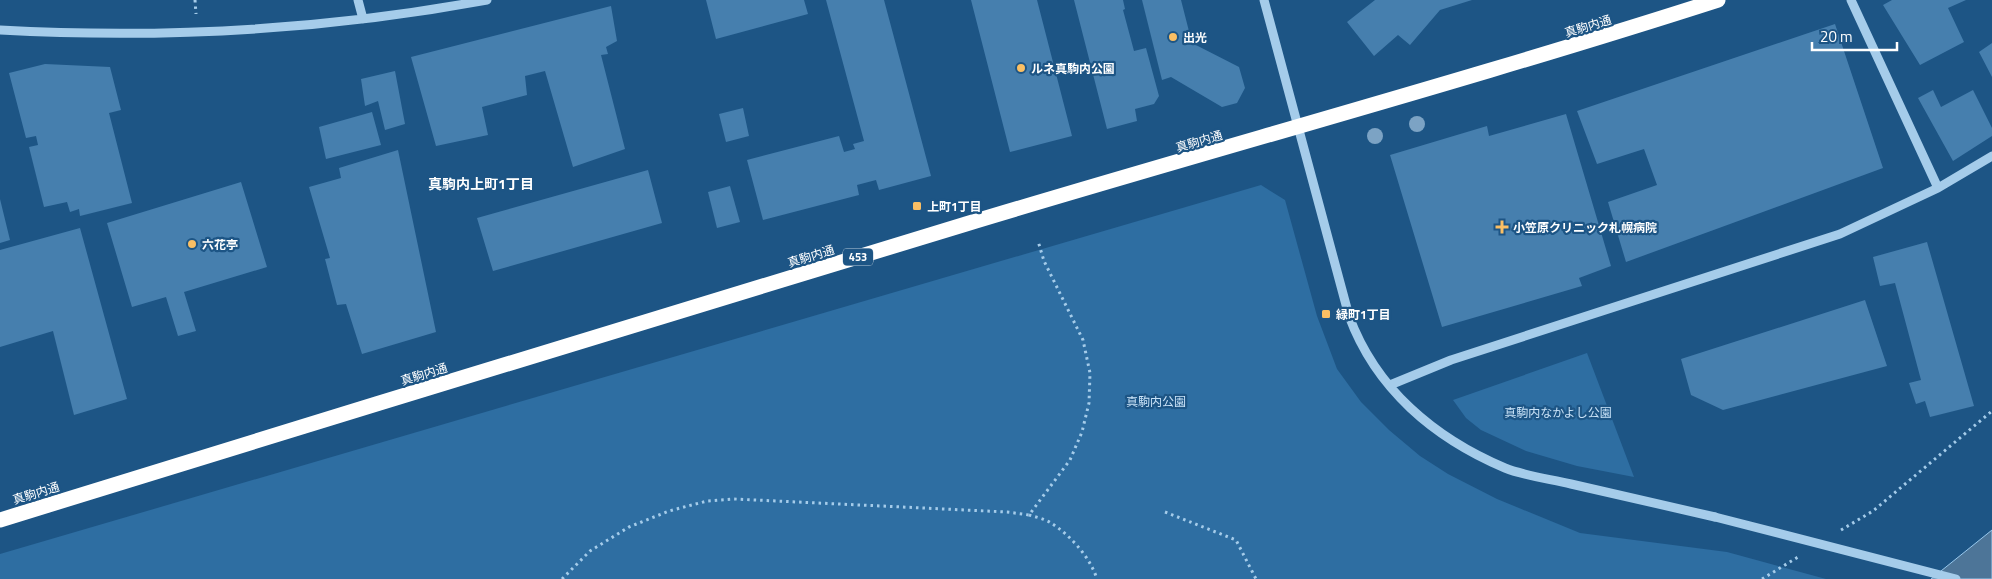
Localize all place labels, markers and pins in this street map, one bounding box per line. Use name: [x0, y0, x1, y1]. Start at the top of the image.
place label: 出光: [1183, 28, 1207, 47]
marker: 出光: [1167, 31, 1179, 43]
place label: ルネ真駒内公園: [1031, 59, 1115, 78]
marker: ルネ真駒内公園: [1015, 62, 1027, 74]
place label: 上町1丁目: [927, 197, 982, 216]
marker: 上町1丁目: [911, 200, 923, 212]
place label: 小笠原クリニック札幌病院: [1513, 218, 1657, 237]
marker: 小笠原クリニック札幌病院: [1495, 220, 1509, 234]
place label: 六花亭: [202, 235, 238, 254]
marker: 六花亭: [186, 238, 198, 250]
place label: 緑町1丁目: [1336, 305, 1391, 324]
marker: 緑町1丁目: [1320, 308, 1332, 320]

